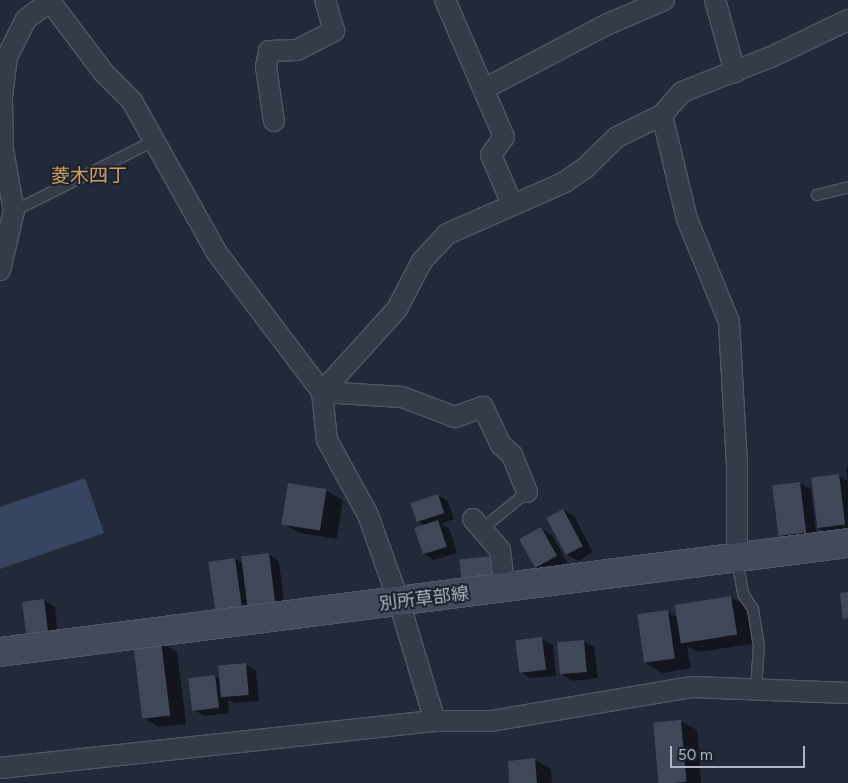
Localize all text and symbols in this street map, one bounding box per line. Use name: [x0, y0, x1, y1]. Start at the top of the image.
district label: 菱木四丁: [51, 165, 127, 187]
street label: 別所草部線: [378, 583, 470, 615]
scale bar: [673, 736, 808, 768]
text: 50 m: [678, 746, 713, 764]

